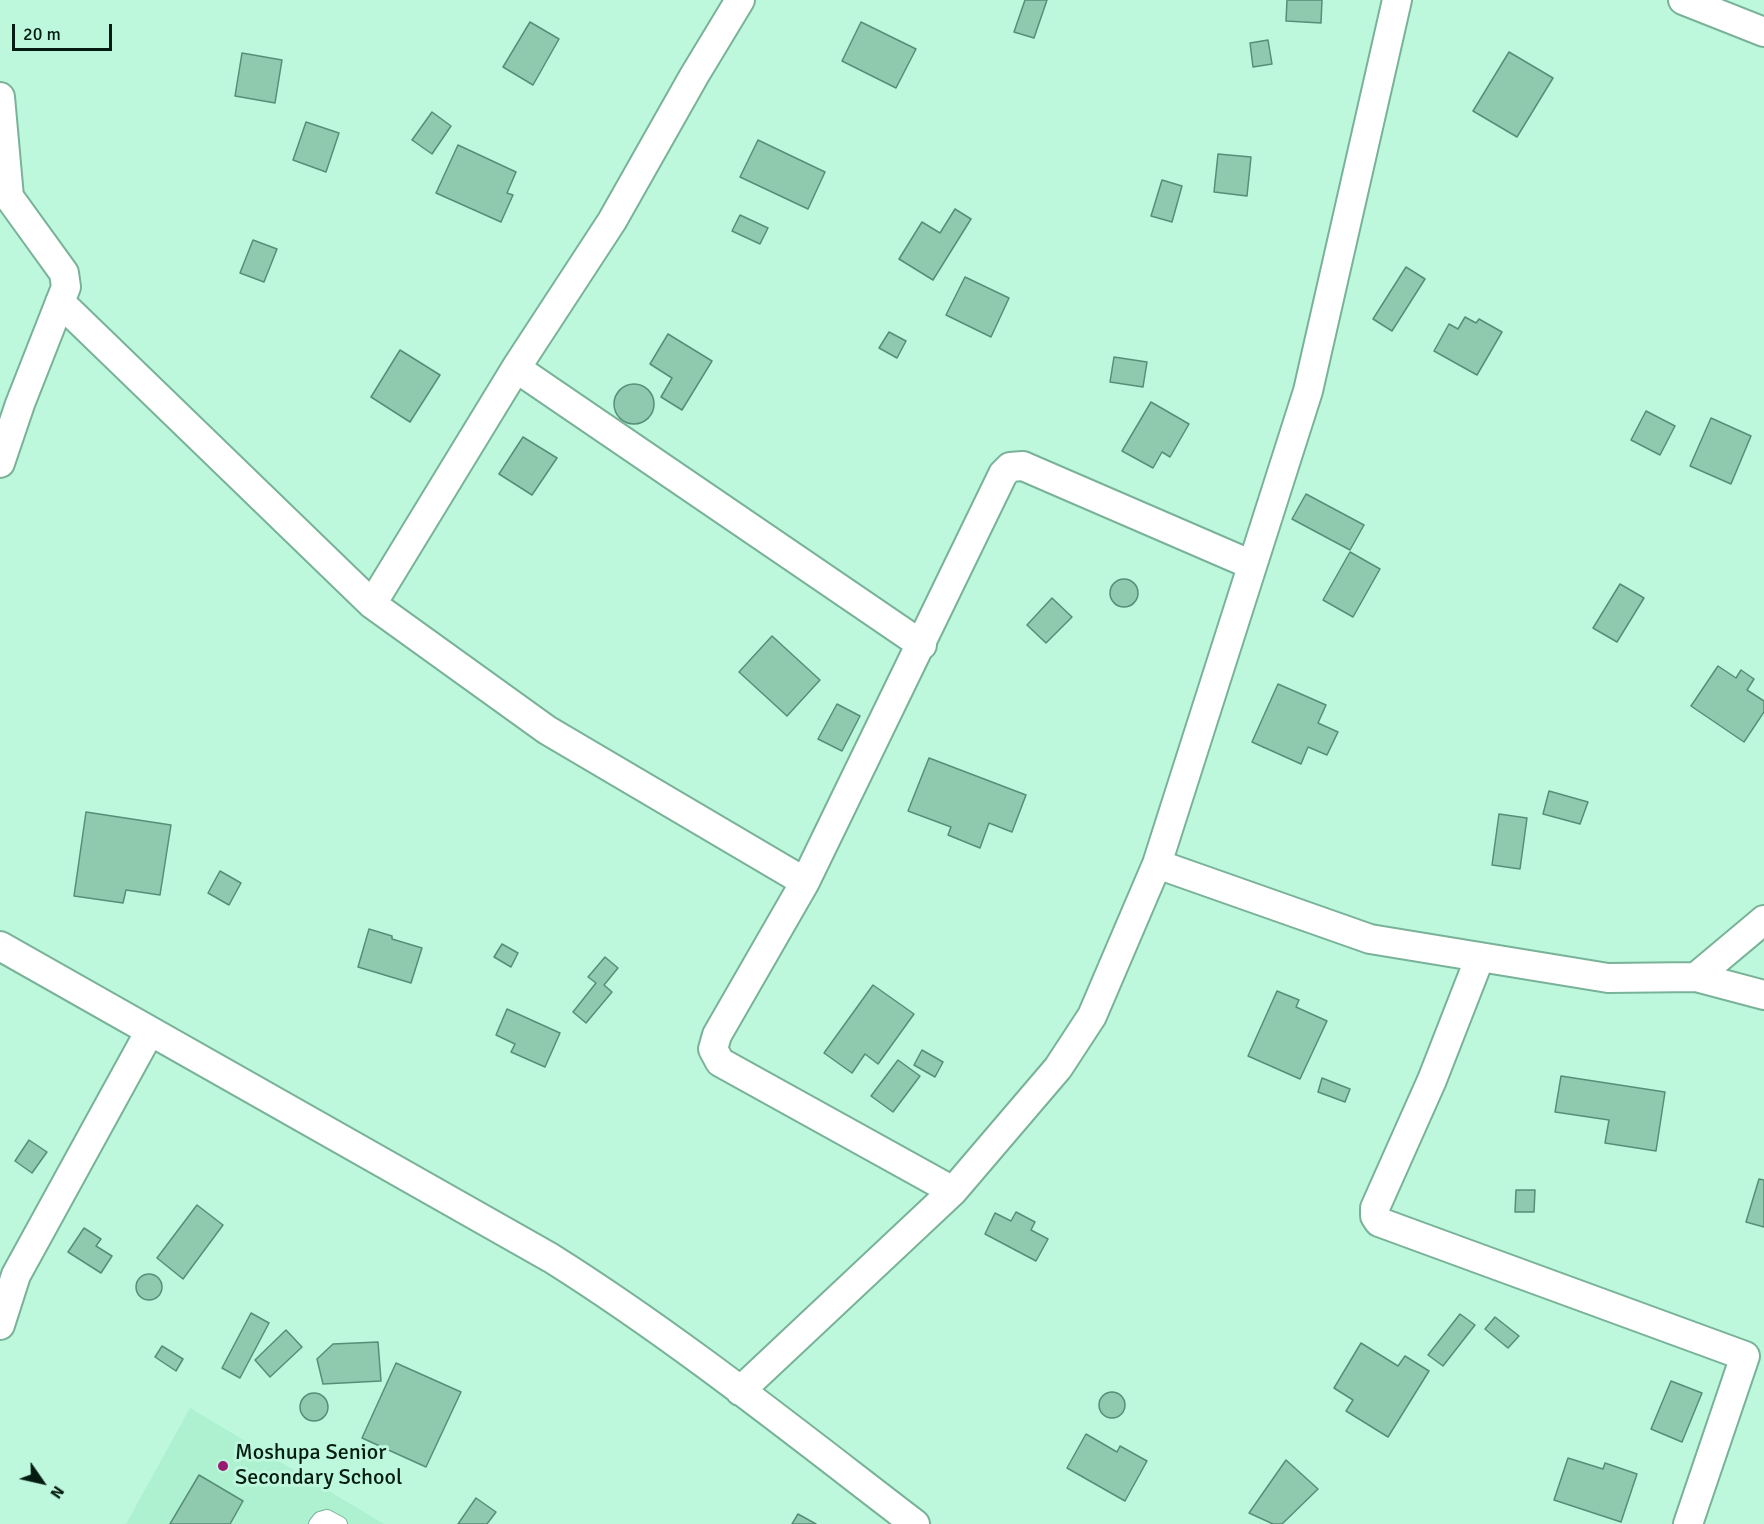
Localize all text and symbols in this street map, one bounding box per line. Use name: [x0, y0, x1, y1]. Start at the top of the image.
scale bar: [15, 12, 116, 50]
text: 20 m: [23, 23, 61, 45]
place label: Moshupa Senior Secondary School: [235, 1440, 402, 1492]
north arrow: [12, 1452, 72, 1512]
marker: Moshupa Senior Secondary School: [216, 1459, 230, 1473]
text: N: [46, 1482, 68, 1502]

